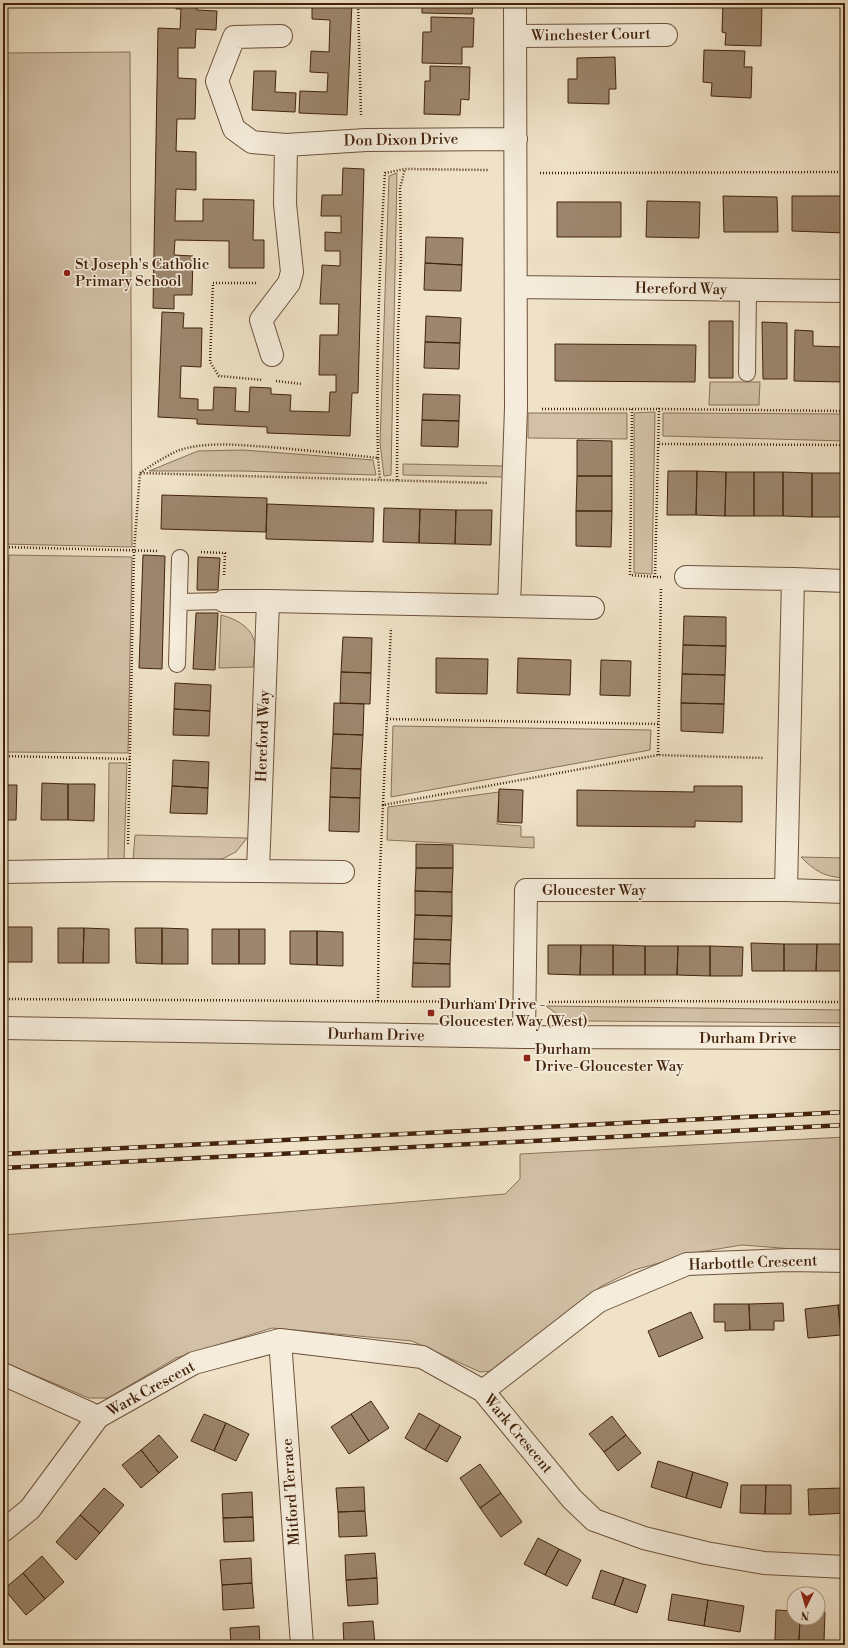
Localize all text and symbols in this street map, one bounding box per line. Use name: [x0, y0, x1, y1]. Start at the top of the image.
street label: Winchester Court: [530, 24, 652, 46]
street label: Don Dixon Drive: [344, 130, 458, 150]
place label: St Joseph's Catholic Primary School: [75, 255, 209, 291]
marker: St Joseph's Catholic Primary School: [62, 268, 72, 278]
street label: Hereford Way: [635, 279, 728, 299]
street label: Hereford Way: [252, 689, 274, 783]
street label: Gloucester Way: [542, 881, 647, 900]
place label: Durham Drive - Gloucester Way (West): [439, 995, 588, 1031]
marker: Durham Drive - Gloucester Way (West): [426, 1008, 436, 1018]
street label: Durham Drive: [327, 1025, 425, 1045]
street label: Durham Drive: [699, 1029, 797, 1048]
place label: Durham Drive-Gloucester Way: [535, 1040, 684, 1076]
marker: Durham Drive-Gloucester Way: [522, 1053, 532, 1063]
street label: Harbottle Crescent: [688, 1251, 818, 1275]
street label: Wark Crescent: [103, 1357, 199, 1421]
street label: Wark Crescent: [479, 1390, 557, 1478]
street label: Mitford Terrace: [278, 1438, 304, 1546]
north arrow: [786, 1586, 826, 1626]
text: N: [800, 1608, 810, 1622]

